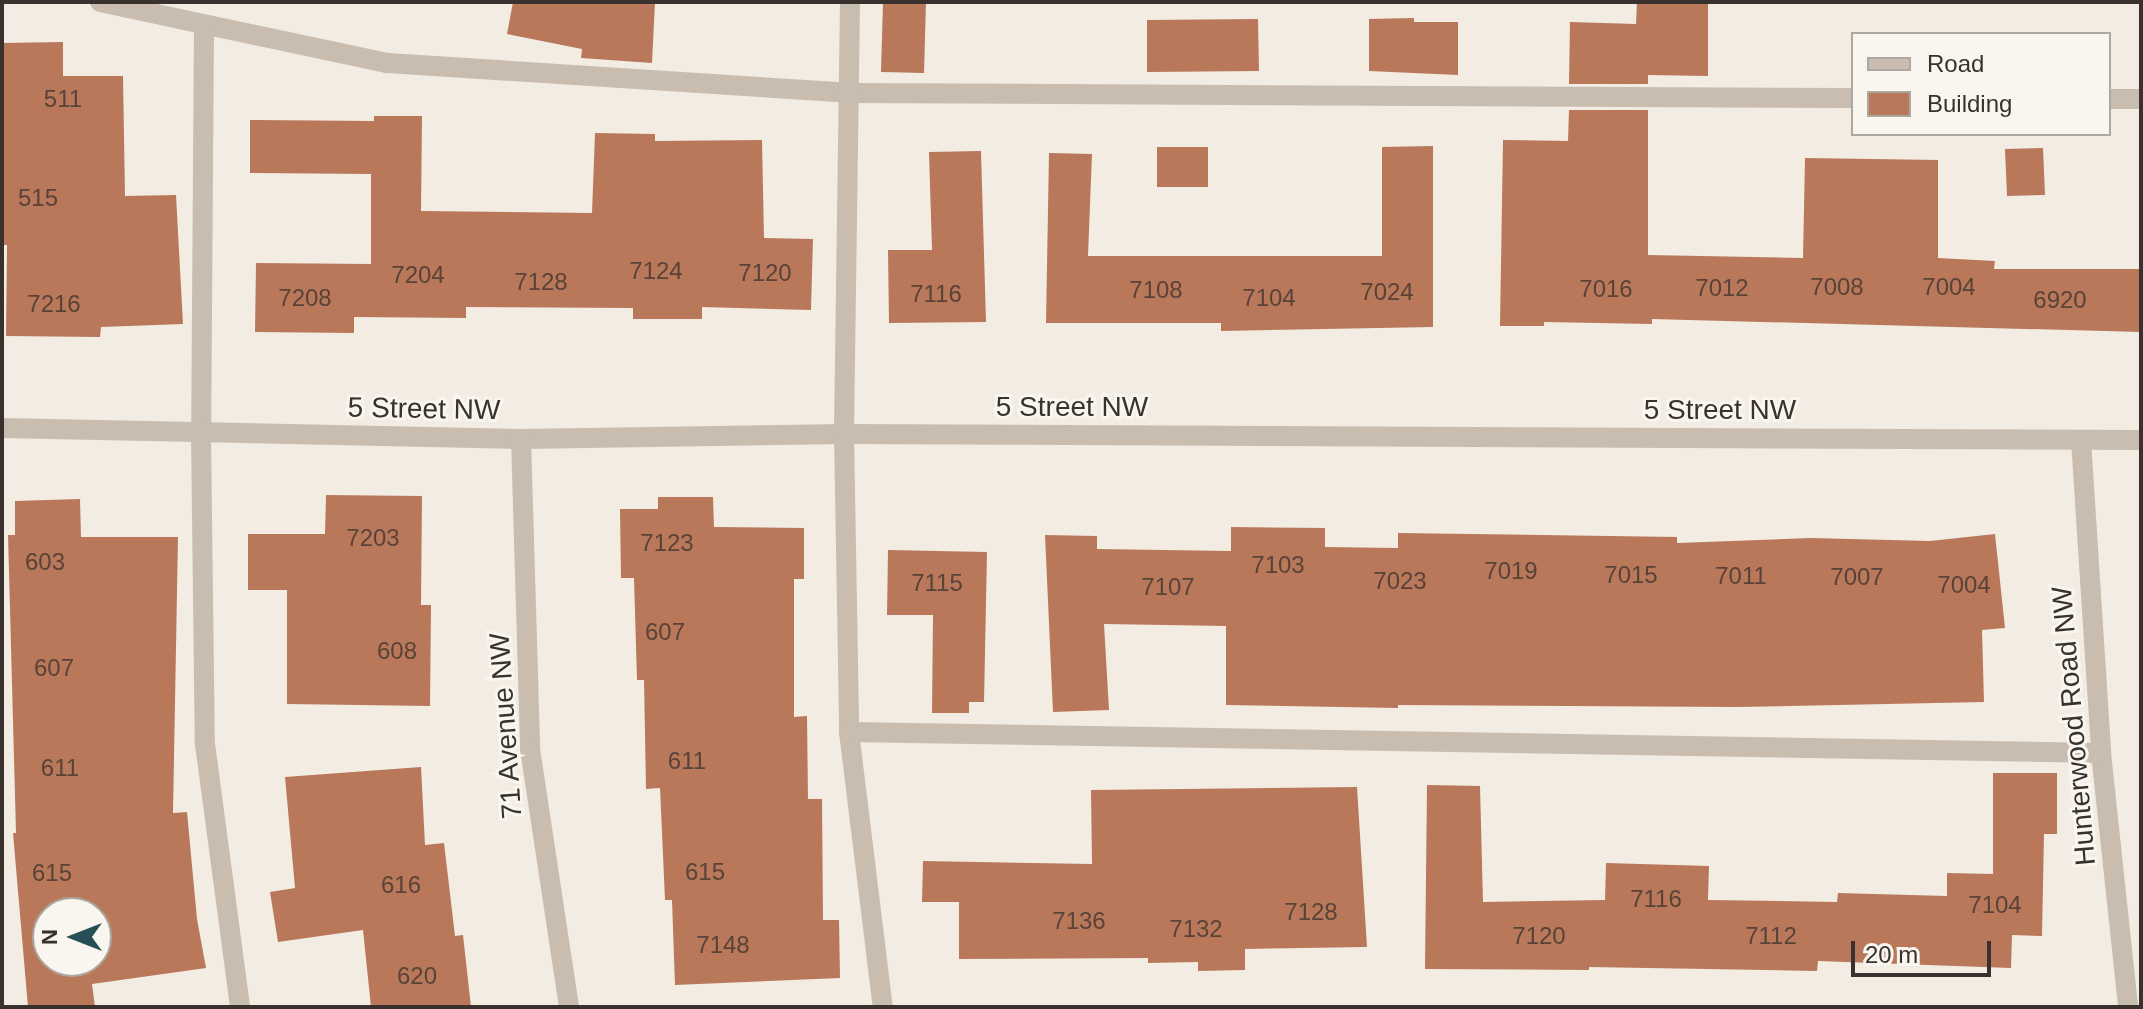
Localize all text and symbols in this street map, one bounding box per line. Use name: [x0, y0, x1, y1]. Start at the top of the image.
legend: [1851, 32, 2111, 136]
text: Road: [1927, 50, 1984, 77]
house number: 511: [44, 85, 82, 113]
text: Building: [1927, 90, 2012, 117]
house number: 515: [18, 184, 58, 212]
house number: 7124: [629, 257, 683, 285]
house number: 7120: [738, 259, 792, 287]
house number: 7204: [391, 261, 445, 289]
house number: 7128: [514, 268, 568, 296]
house number: 7008: [1810, 273, 1864, 301]
house number: 7004: [1922, 273, 1976, 301]
house number: 7012: [1695, 274, 1749, 302]
house number: 7016: [1579, 275, 1633, 303]
house number: 7108: [1129, 276, 1183, 304]
house number: 7024: [1360, 278, 1414, 306]
house number: 7116: [910, 280, 962, 308]
house number: 7208: [278, 284, 332, 312]
house number: 7104: [1242, 284, 1296, 312]
house number: 6920: [2033, 286, 2087, 314]
house number: 7216: [27, 290, 81, 318]
street label: 5 Street NW: [996, 390, 1148, 424]
street label: 5 Street NW: [347, 391, 501, 427]
street label: 5 Street NW: [1644, 393, 1796, 427]
house number: 7203: [346, 524, 400, 552]
house number: 7123: [640, 529, 694, 557]
house number: 603: [25, 548, 65, 576]
house number: 7103: [1251, 551, 1305, 579]
house number: 7019: [1484, 557, 1538, 585]
house number: 7015: [1604, 561, 1658, 589]
house number: 7011: [1715, 562, 1767, 590]
house number: 7007: [1830, 563, 1884, 591]
house number: 7023: [1373, 567, 1427, 595]
house number: 7115: [911, 569, 963, 597]
house number: 7004: [1937, 571, 1991, 599]
house number: 7107: [1141, 573, 1195, 601]
street label: Hunterwood Road NW: [2045, 585, 2103, 867]
house number: 607: [645, 618, 685, 646]
street label: 71 Avenue NW: [483, 631, 529, 821]
house number: 608: [377, 637, 417, 665]
house number: 607: [34, 654, 74, 682]
house number: 611: [668, 747, 706, 775]
house number: 611: [41, 754, 79, 782]
house number: 615: [685, 858, 725, 886]
house number: 615: [32, 859, 72, 887]
house number: 616: [381, 871, 421, 899]
house number: 7116: [1630, 885, 1682, 913]
house number: 7104: [1968, 891, 2022, 919]
north arrow: [32, 897, 112, 977]
house number: 7128: [1284, 898, 1338, 926]
house number: 7136: [1052, 907, 1106, 935]
house number: 7132: [1169, 915, 1223, 943]
house number: 7120: [1512, 922, 1566, 950]
house number: 7112: [1745, 922, 1797, 950]
scale bar: [1855, 925, 1995, 975]
text: N: [37, 929, 62, 945]
house number: 7148: [696, 931, 750, 959]
text: 20 m: [1865, 941, 1918, 968]
house number: 620: [397, 962, 437, 990]

